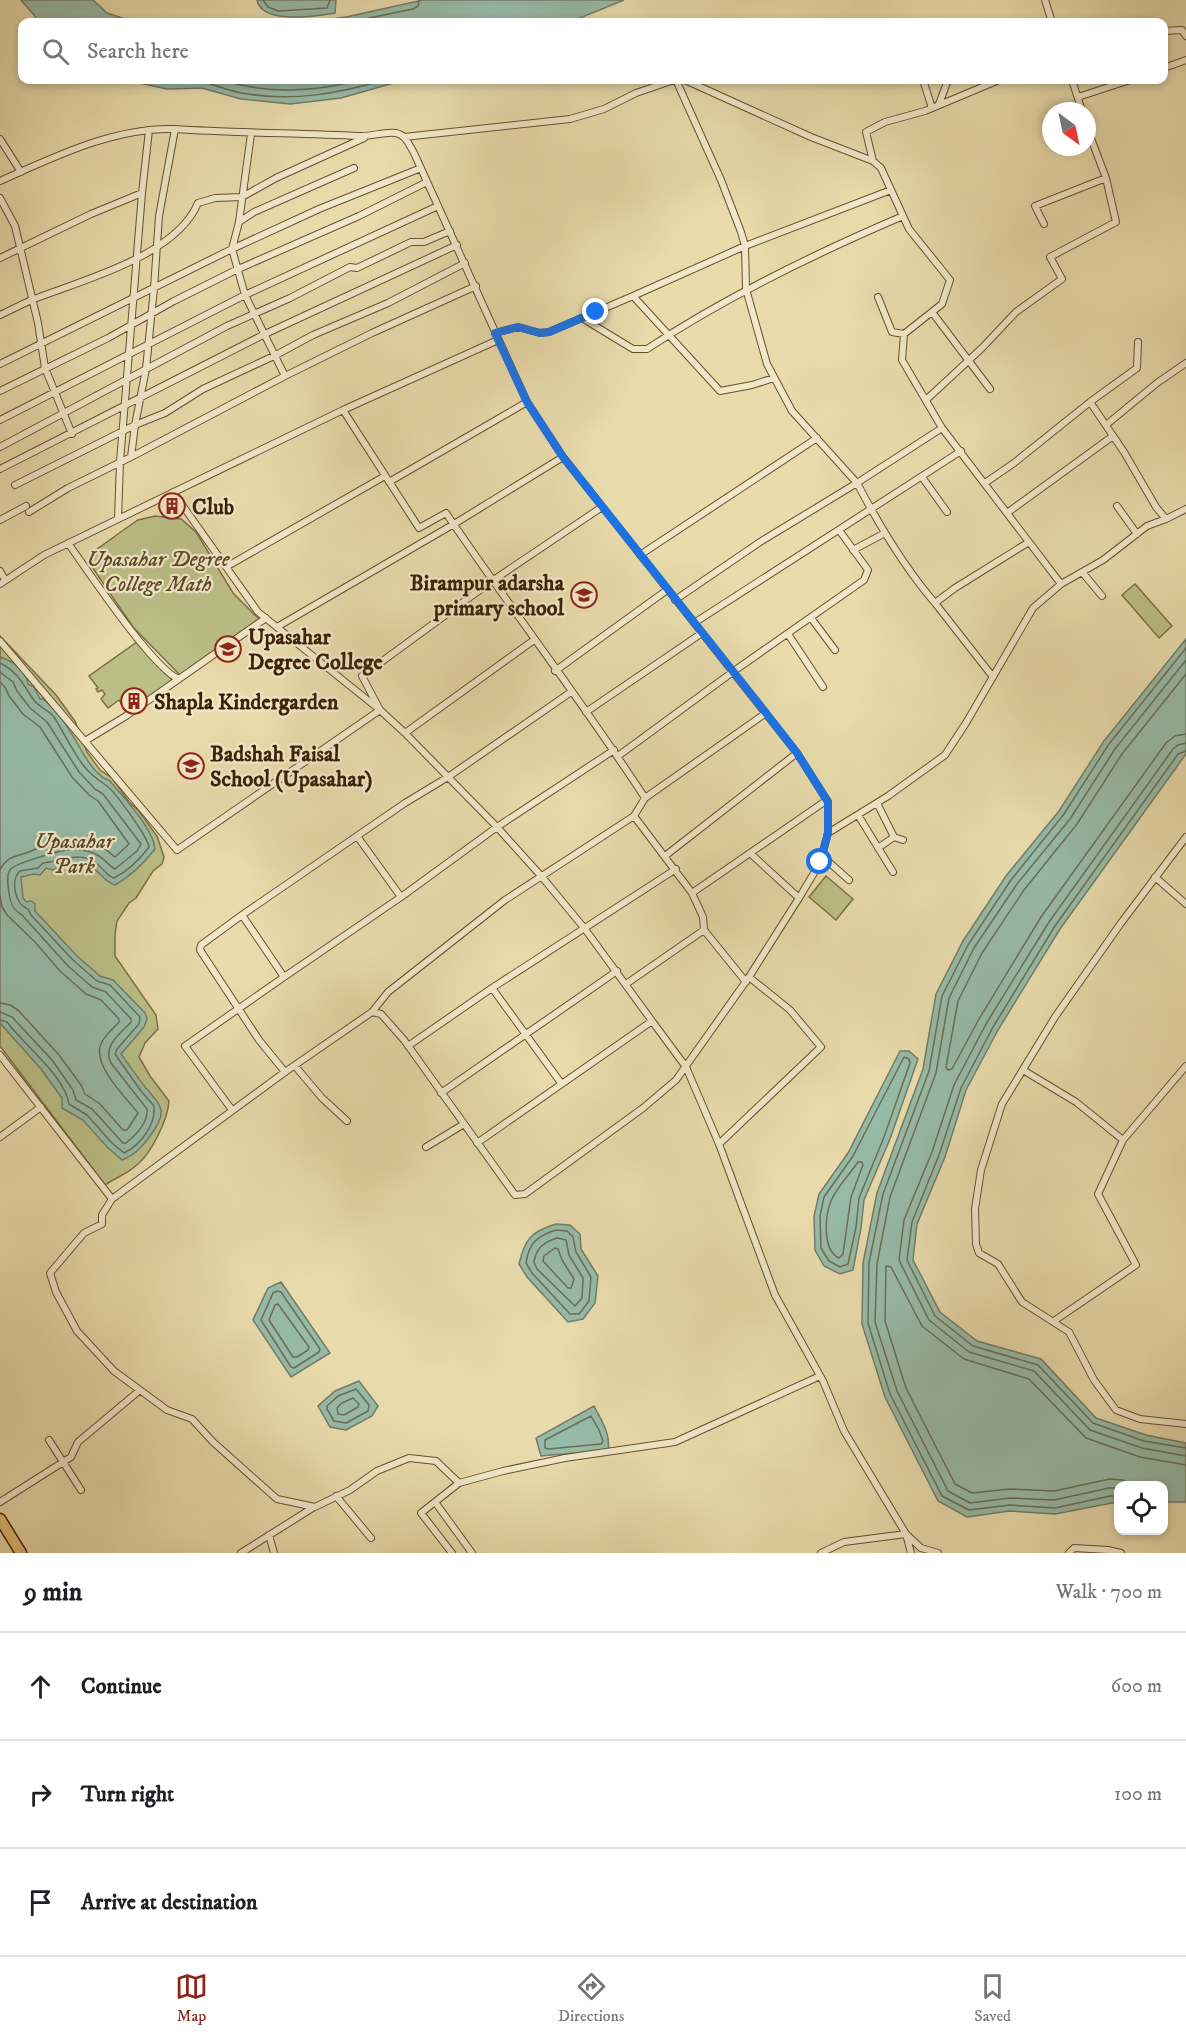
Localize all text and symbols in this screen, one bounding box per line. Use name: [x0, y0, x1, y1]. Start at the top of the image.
search box: [18, 18, 1168, 84]
icon: search: [39, 35, 72, 68]
text: Search here: [87, 38, 189, 65]
north arrow: [1042, 102, 1096, 156]
route end: [582, 298, 608, 324]
building icon: Club: [157, 491, 187, 521]
place label: Club: [192, 494, 234, 521]
park label: Upasahar Degree College Math: [87, 546, 230, 598]
place label: Birampur adarsha primary school: [410, 570, 565, 622]
school or university icon: Birampur adarsha primary school: [569, 580, 599, 610]
place label: Upasahar Degree College: [248, 624, 383, 676]
school or university icon: Upasahar Degree College: [213, 634, 243, 664]
building icon: Shapla Kindergarden: [119, 686, 149, 716]
place label: Shapla Kindergarden: [154, 689, 339, 716]
place label: Badshah Faisal School (Upasahar): [210, 741, 372, 793]
school or university icon: Badshah Faisal School (Upasahar): [176, 751, 206, 781]
park label: Upasahar Park: [34, 828, 116, 880]
route start: [806, 848, 832, 874]
map controls: [1114, 1481, 1168, 1535]
button: locate: [1114, 1481, 1168, 1535]
text: 9 min: [24, 1576, 82, 1609]
text: Walk · 700 m: [1056, 1580, 1162, 1605]
icon: ahead: [24, 1670, 57, 1703]
text: Continue: [81, 1673, 162, 1700]
text: 600 m: [1111, 1674, 1162, 1699]
icon: right: [24, 1778, 57, 1811]
text: Turn right: [81, 1781, 174, 1808]
text: 100 m: [1114, 1782, 1162, 1807]
icon: arrive: [24, 1886, 57, 1919]
text: Arrive at destination: [81, 1889, 258, 1916]
tab: Map: [175, 1970, 208, 2026]
tab: Directions: [558, 1970, 624, 2026]
tab: Saved: [974, 1970, 1011, 2026]

